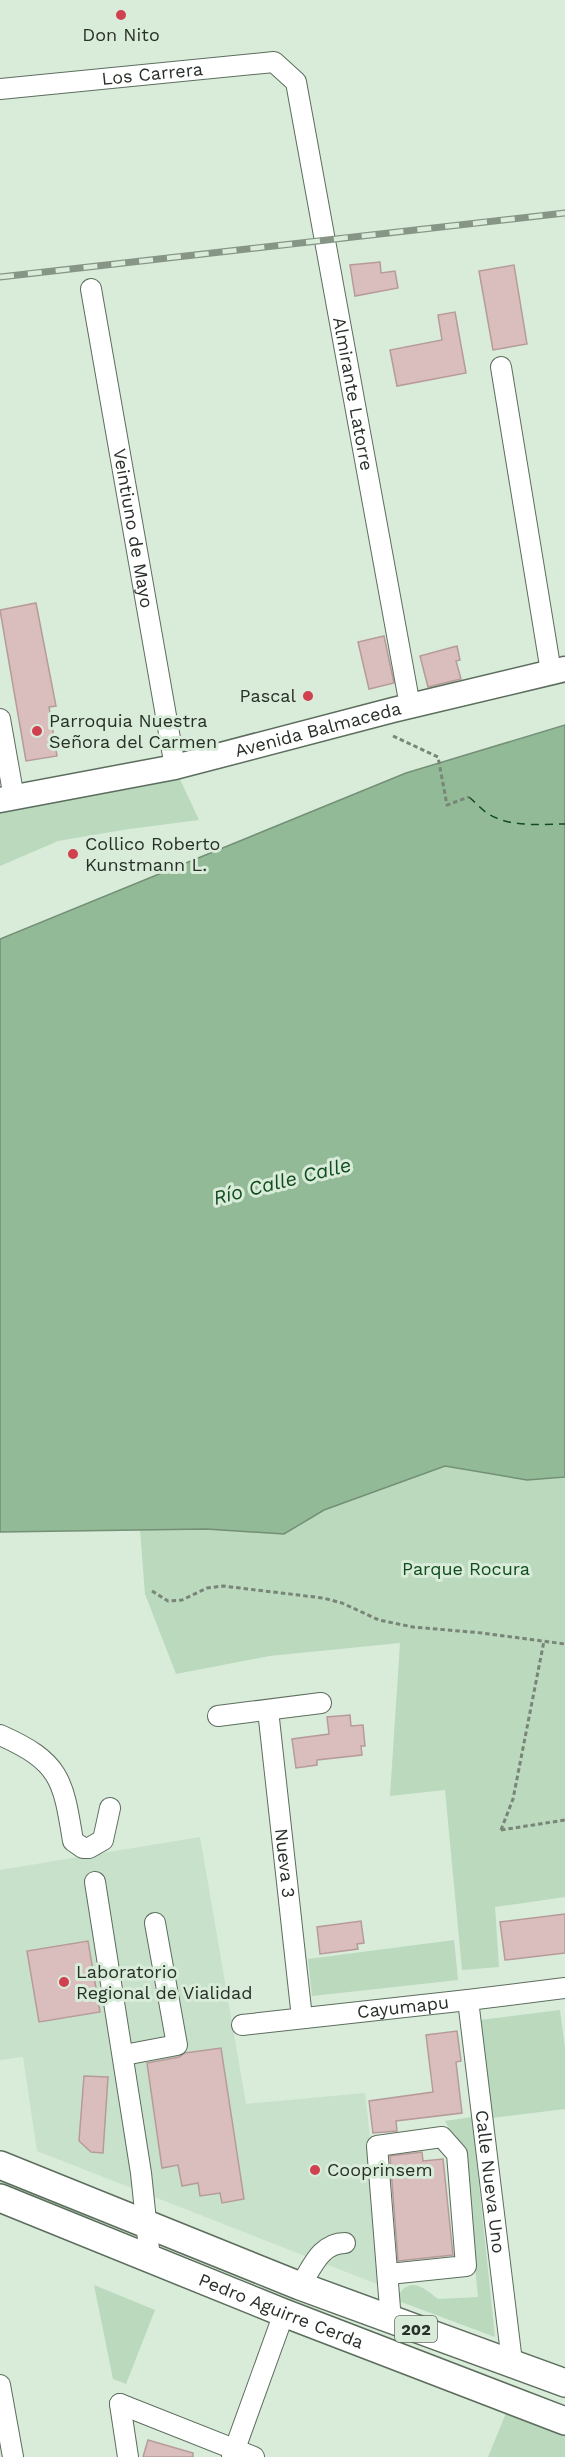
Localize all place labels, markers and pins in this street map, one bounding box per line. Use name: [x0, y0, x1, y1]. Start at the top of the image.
marker: Don Nito: [114, 8, 128, 22]
place label: Don Nito: [82, 24, 160, 45]
place label: Pascal: [240, 685, 296, 706]
marker: Pascal: [301, 689, 315, 703]
place label: Parroquia Nuestra Señora del Carmen: [49, 710, 217, 752]
marker: Parroquia Nuestra Señora del Carmen: [30, 724, 44, 738]
place label: Collico Roberto Kunstmann L.: [85, 833, 220, 875]
marker: Collico Roberto Kunstmann L.: [66, 847, 80, 861]
place label: Laboratorio Regional de Vialidad: [76, 1961, 252, 2003]
marker: Laboratorio Regional de Vialidad: [57, 1975, 71, 1989]
place label: Cooprinsem: [327, 2159, 433, 2180]
marker: Cooprinsem: [308, 2163, 322, 2177]

